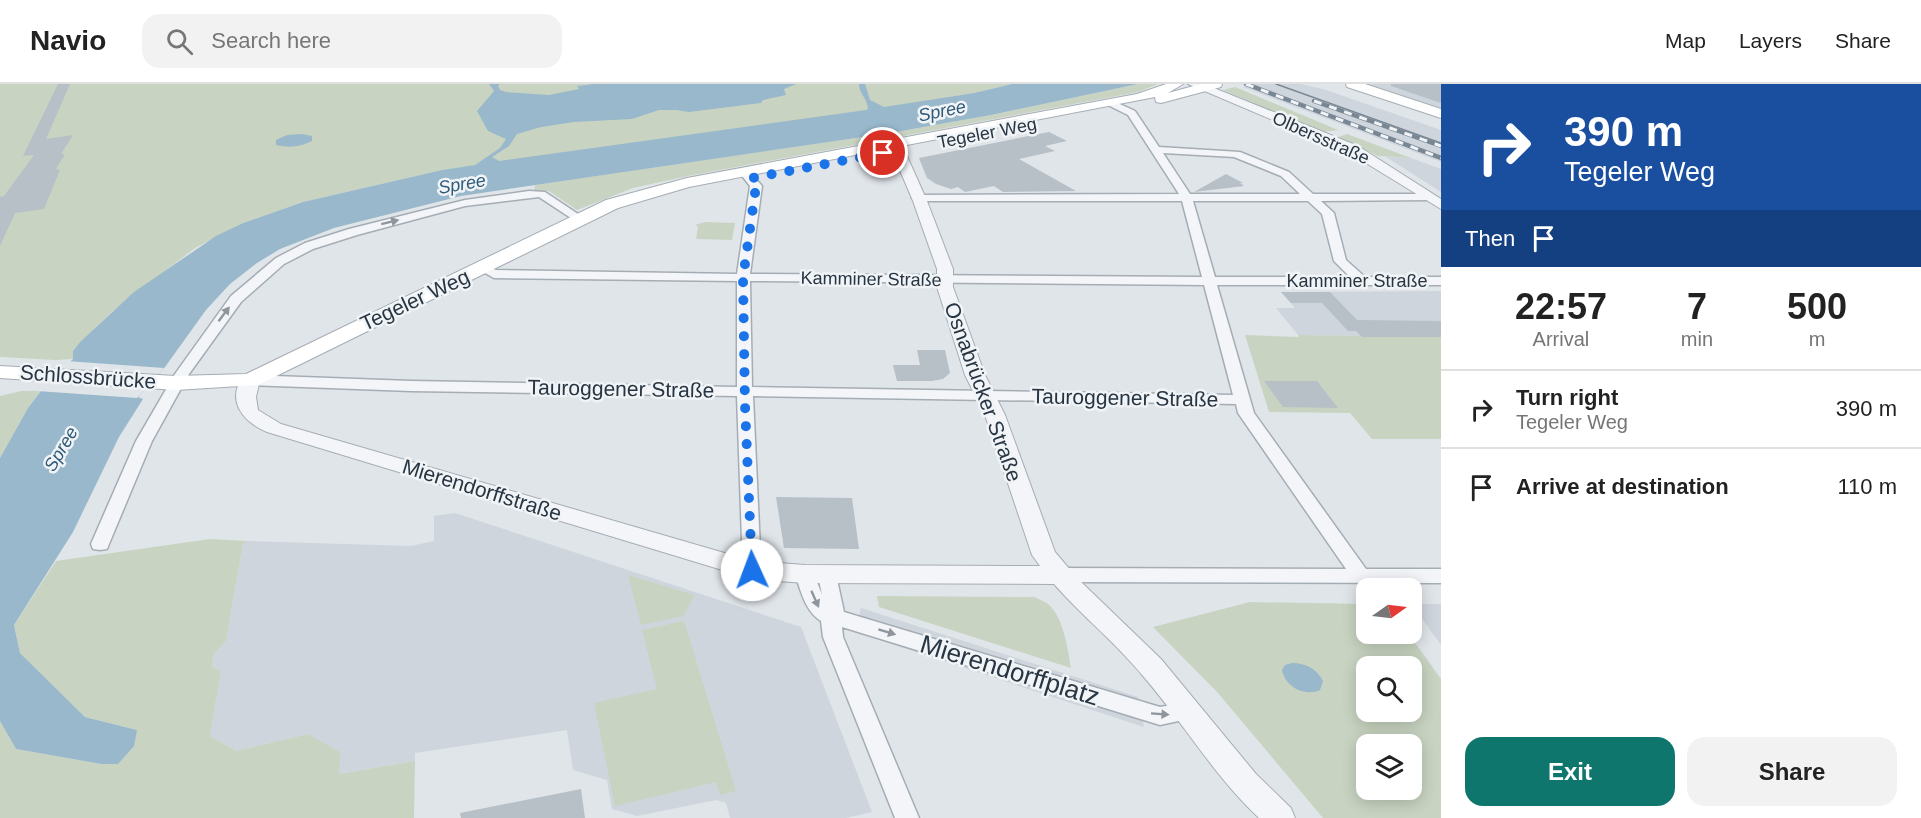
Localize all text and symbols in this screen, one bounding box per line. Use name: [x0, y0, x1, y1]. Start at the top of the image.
search box: [142, 14, 562, 68]
text: Navio: [30, 25, 106, 56]
icon: search: [163, 25, 196, 58]
text: Search here: [211, 28, 331, 53]
text: Map: [1665, 29, 1706, 52]
text: Layers: [1739, 29, 1802, 52]
text: Share: [1835, 29, 1891, 52]
water label: Spree: [916, 96, 968, 126]
street label: Olbersstraße: [1269, 108, 1373, 168]
icon: right: [1465, 108, 1543, 186]
text: 390 m: [1564, 108, 1683, 155]
street label: Tegeler Weg: [936, 114, 1038, 152]
pin: [857, 127, 908, 178]
icon: arrive: [866, 136, 899, 169]
text: Tegeler Weg: [1564, 157, 1715, 187]
water label: Spree: [437, 170, 487, 198]
one-way arrow: [381, 217, 399, 226]
icon: arrive: [1527, 222, 1560, 255]
text: Then: [1465, 226, 1515, 251]
street label: Tegeler Weg: [357, 264, 473, 335]
street label: Kamminer Straße: [800, 268, 942, 290]
street label: Kamminer Straße: [1286, 271, 1428, 291]
text: 22:57: [1515, 286, 1607, 327]
text: 7: [1687, 286, 1707, 327]
text: 500: [1787, 286, 1847, 327]
street label: Osnabrücker Straße: [940, 299, 1027, 485]
one-way arrow: [218, 307, 230, 323]
text: Arrival: [1533, 328, 1589, 350]
text: min: [1681, 328, 1713, 350]
text: m: [1809, 328, 1825, 350]
street label: Schlossbrücke: [19, 360, 157, 393]
street label: Tauroggener Straße: [527, 375, 715, 402]
street label: Tauroggener Straße: [1031, 384, 1219, 411]
text: Turn right: [1516, 385, 1618, 410]
icon: right: [1465, 393, 1498, 426]
text: 390 m: [1836, 396, 1897, 421]
text: Tegeler Weg: [1516, 411, 1628, 433]
water label: Spree: [40, 423, 82, 475]
street label: Mierendorffstraße: [400, 454, 565, 525]
icon: arrive: [1465, 471, 1498, 504]
text: Arrive at destination: [1516, 474, 1729, 499]
text: 110 m: [1837, 474, 1897, 499]
position arrow: [720, 538, 784, 602]
north arrow: [1356, 578, 1422, 644]
map controls: [1356, 578, 1422, 800]
one-way arrow: [810, 590, 820, 608]
one-way arrow: [878, 628, 896, 637]
street label: Mierendorffplatz: [917, 628, 1103, 712]
button: search: [1356, 656, 1422, 722]
one-way arrow: [1150, 709, 1169, 718]
button: layers: [1356, 734, 1422, 800]
button: Exit: [1465, 737, 1675, 806]
button: Share: [1687, 737, 1897, 806]

